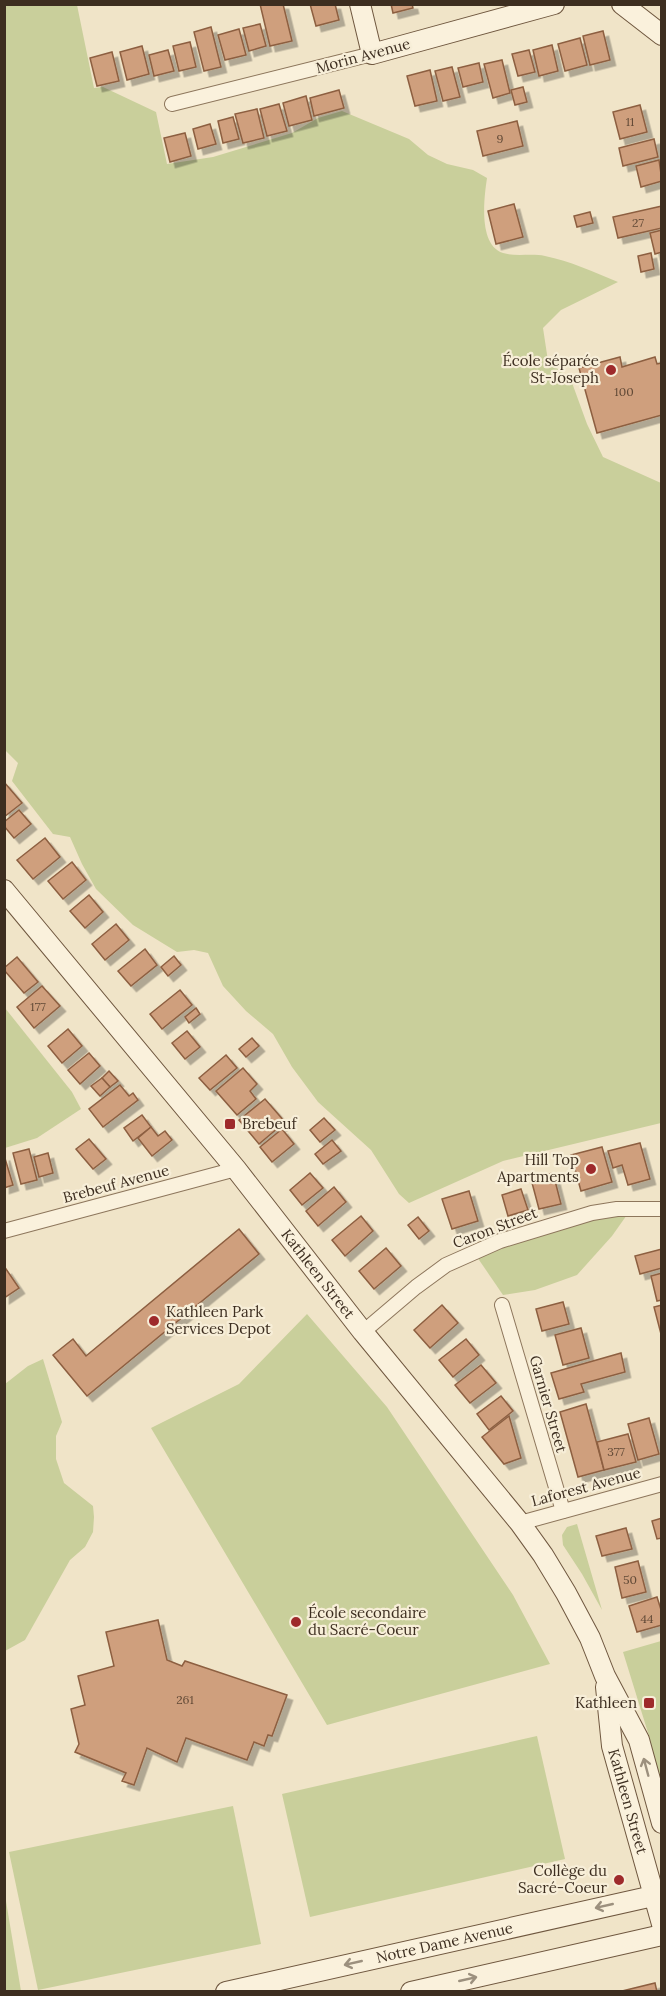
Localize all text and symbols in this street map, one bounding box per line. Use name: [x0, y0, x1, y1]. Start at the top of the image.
street label: Morin Avenue: [314, 34, 412, 77]
house number: 11: [626, 114, 634, 129]
house number: 9: [497, 131, 504, 146]
house number: 27: [632, 215, 644, 230]
place label: École séparée St-Joseph: [502, 351, 599, 387]
marker: École séparée St-Joseph: [604, 363, 618, 377]
house number: 100: [614, 384, 634, 399]
house number: 177: [30, 999, 46, 1014]
place label: Brebeuf: [242, 1114, 298, 1133]
marker: Brebeuf: [223, 1117, 237, 1131]
place label: Hill Top Apartments: [496, 1150, 579, 1186]
street label: Brebeuf Avenue: [61, 1160, 171, 1207]
marker: Hill Top Apartments: [584, 1162, 598, 1176]
street label: Caron Street: [450, 1203, 540, 1252]
street label: Kathleen Street: [277, 1225, 359, 1323]
place label: Kathleen Park Services Depot: [166, 1302, 271, 1338]
marker: Kathleen Park Services Depot: [147, 1314, 161, 1328]
street label: Garnier Street: [526, 1353, 571, 1455]
house number: 377: [607, 1444, 625, 1459]
street label: Laforest Avenue: [529, 1463, 643, 1510]
house number: 50: [623, 1572, 637, 1587]
place label: École secondaire du Sacré-Coeur: [308, 1603, 426, 1639]
house number: 44: [640, 1611, 654, 1626]
marker: École secondaire du Sacré-Coeur: [289, 1615, 303, 1629]
house number: 261: [176, 1692, 194, 1707]
place label: Kathleen: [575, 1693, 637, 1712]
marker: Kathleen: [642, 1696, 656, 1710]
street label: Kathleen Street: [604, 1747, 652, 1856]
one-way arrow: [640, 1758, 651, 1777]
place label: Collège du Sacré-Coeur: [518, 1861, 608, 1897]
marker: Collège du Sacré-Coeur: [612, 1873, 626, 1887]
one-way arrow: [595, 1900, 614, 1912]
street label: Notre Dame Avenue: [374, 1918, 515, 1967]
one-way arrow: [343, 1958, 363, 1969]
one-way arrow: [458, 1972, 477, 1984]

